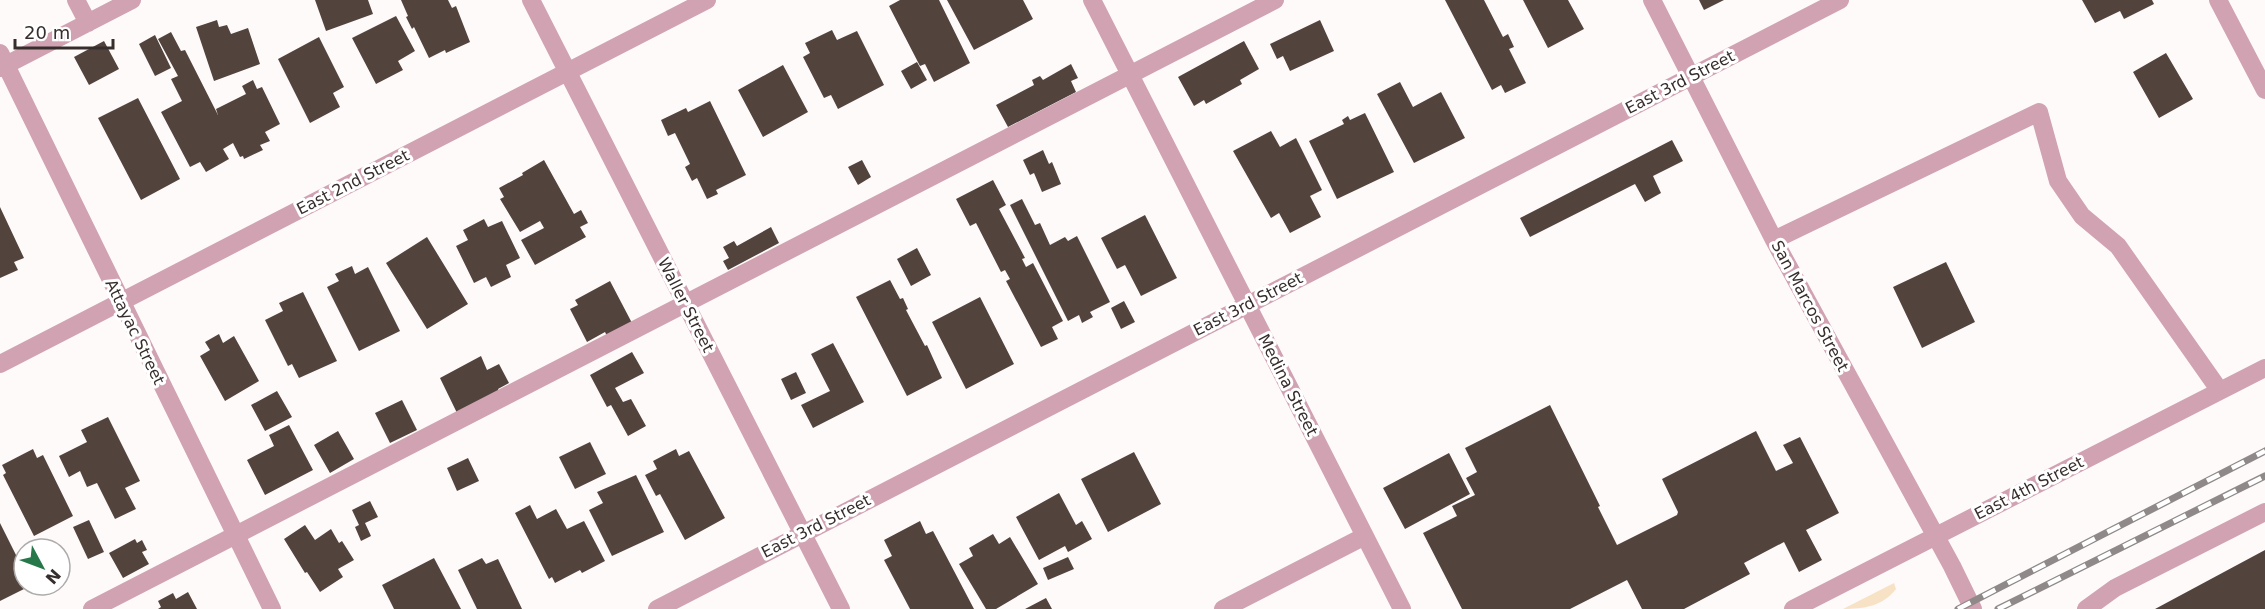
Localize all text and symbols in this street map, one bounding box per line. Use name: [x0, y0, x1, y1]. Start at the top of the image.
scale bar: [15, 12, 112, 50]
text: 20 m: [24, 22, 70, 43]
street label: East 3rd Street: [1622, 46, 1738, 118]
street label: East 2nd Street: [294, 145, 412, 219]
street label: San Marcos Street: [1767, 237, 1853, 375]
street label: Waller Street: [654, 255, 718, 355]
street label: East 3rd Street: [1190, 268, 1306, 340]
street label: Attayac Street: [101, 276, 169, 388]
street label: Medina Street: [1254, 331, 1322, 439]
street label: East 4th Street: [1971, 452, 2087, 524]
street label: East 3rd Street: [758, 490, 874, 562]
north arrow: [12, 537, 72, 597]
text: N: [41, 565, 65, 588]

